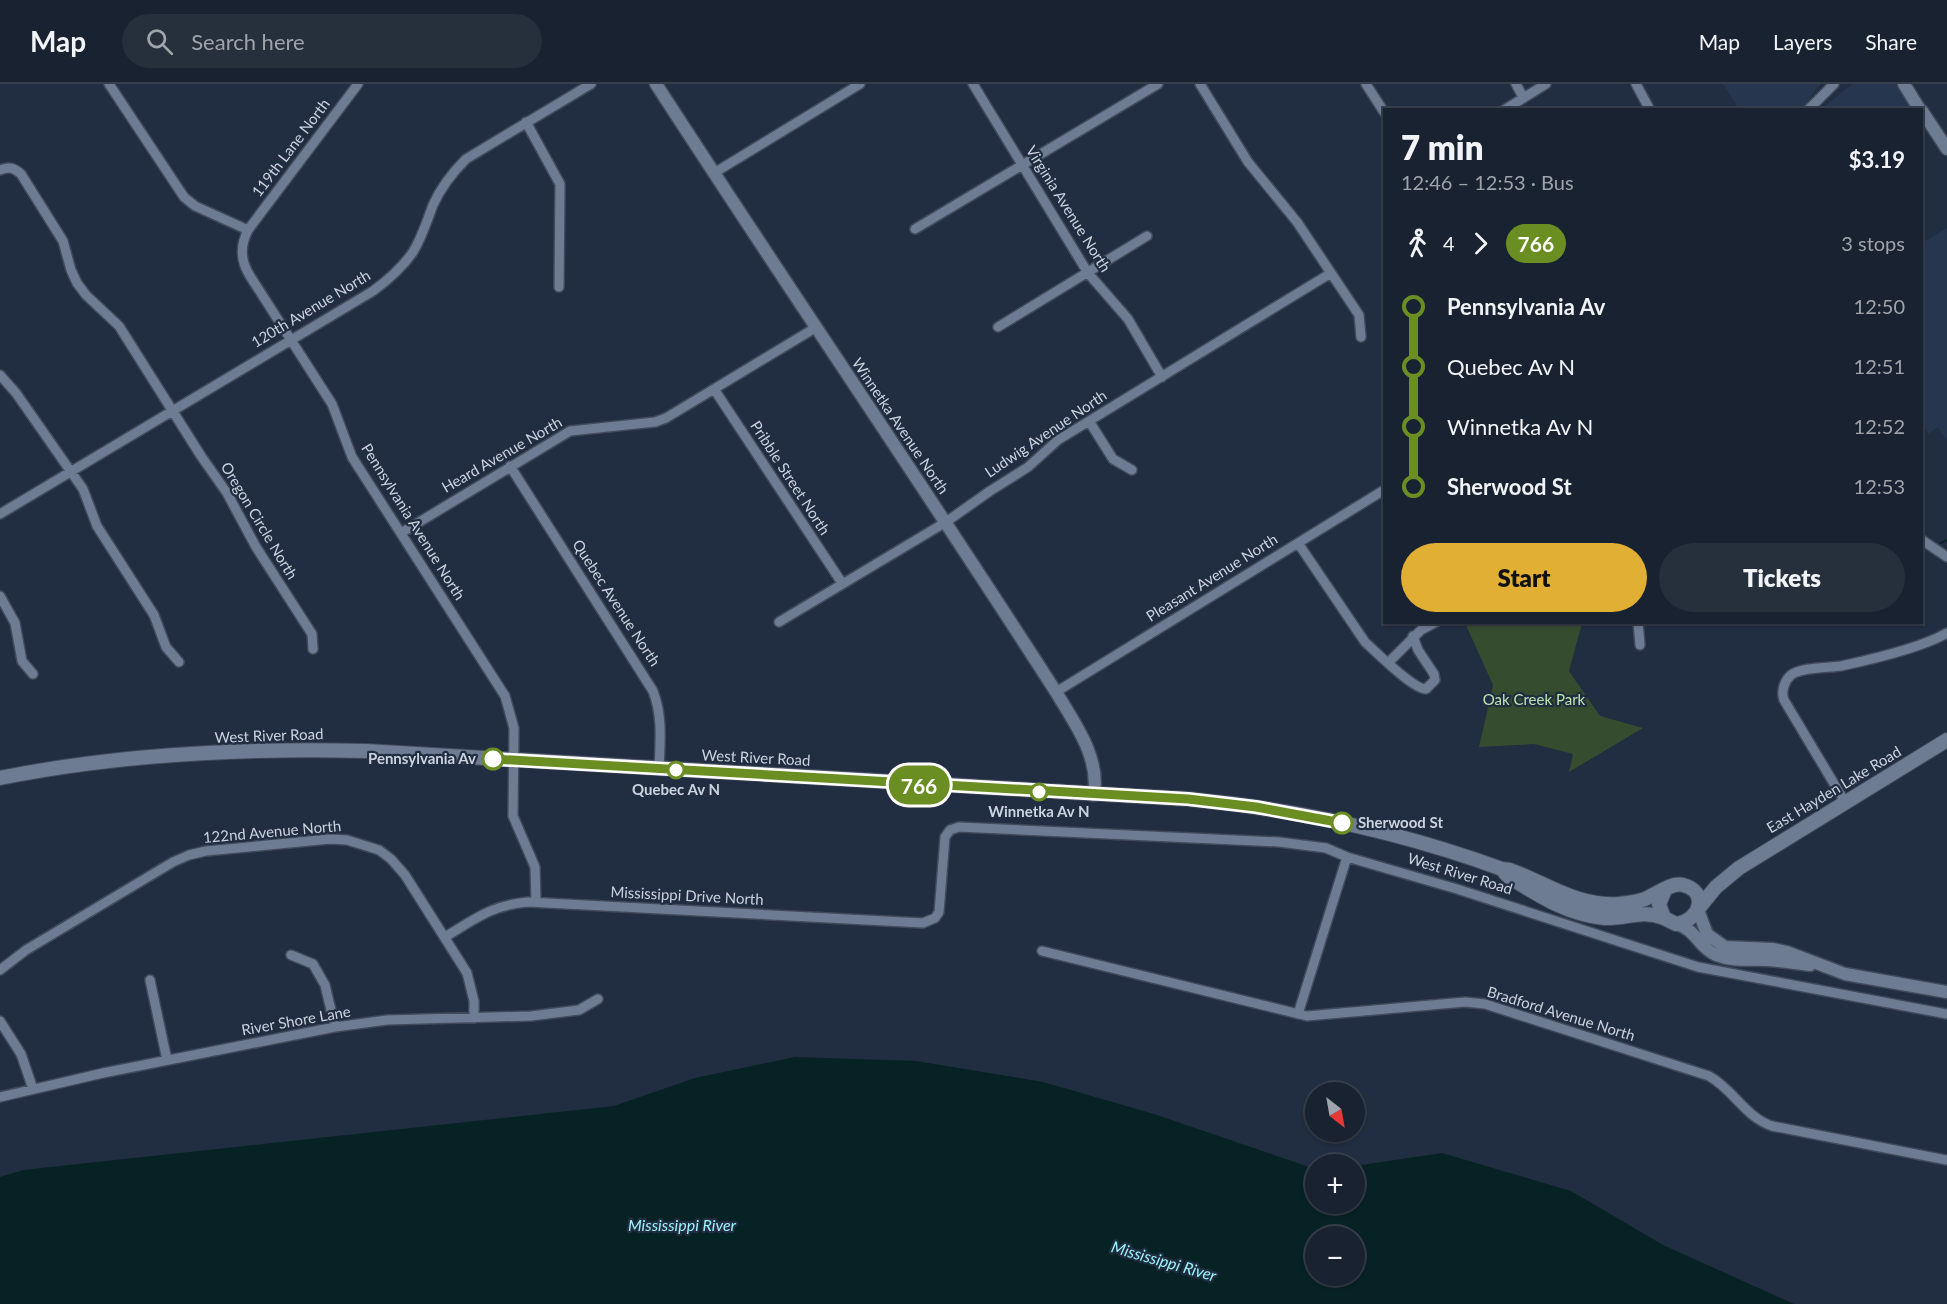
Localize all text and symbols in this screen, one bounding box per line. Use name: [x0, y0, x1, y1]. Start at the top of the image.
search box: [122, 14, 542, 68]
text: Map: [30, 24, 86, 58]
icon: search: [143, 25, 176, 58]
text: Search here: [191, 28, 305, 55]
text: Map: [1699, 29, 1740, 54]
text: Layers: [1773, 29, 1832, 54]
text: Share: [1865, 29, 1917, 54]
street label: 119th Lane North: [248, 95, 333, 200]
text: 7 min: [1401, 127, 1483, 167]
street label: Virginia Avenue North: [1023, 142, 1115, 275]
text: $3.19: [1849, 146, 1905, 173]
text: 12:46 – 12:53 · Bus: [1401, 170, 1574, 194]
icon: walk: [1401, 227, 1434, 260]
icon: forward: [1464, 227, 1497, 260]
text: 4: [1443, 231, 1455, 255]
text: 766: [1518, 231, 1554, 256]
text: 3 stops: [1841, 231, 1905, 255]
street label: 120th Avenue North: [248, 266, 373, 351]
text: Pennsylvania Av: [1447, 293, 1605, 320]
text: 12:50: [1854, 294, 1905, 318]
text: Quebec Av N: [1447, 353, 1575, 380]
street label: Winnetka Avenue North: [849, 354, 953, 497]
text: 12:51: [1854, 354, 1905, 378]
street label: Ludwig Avenue North: [981, 386, 1110, 481]
street label: Heard Avenue North: [438, 412, 565, 496]
text: Winnetka Av N: [1447, 413, 1593, 440]
text: 12:52: [1854, 414, 1905, 438]
street label: Pribble Street North: [747, 417, 834, 538]
street label: Pennsylvania Avenue North: [358, 440, 469, 603]
street label: Oregon Circle North: [218, 459, 302, 582]
text: Sherwood St: [1447, 473, 1572, 500]
text: 12:53: [1854, 474, 1905, 498]
street label: Pleasant Avenue North: [1143, 529, 1280, 625]
street label: Quebec Avenue North: [569, 536, 665, 669]
button: Start: [1401, 543, 1647, 612]
button: Tickets: [1659, 543, 1905, 612]
park label: Oak Creek Park: [1483, 690, 1586, 708]
street label: West River Road: [214, 724, 324, 746]
street label: East Hayden Lake Road: [1763, 742, 1904, 836]
street label: West River Road: [701, 745, 811, 769]
marker: Pennsylvania Av: [482, 748, 504, 770]
place label: Pennsylvania Av: [368, 749, 476, 767]
marker: Quebec Av N: [667, 761, 685, 779]
line badge: 766: [884, 766, 954, 804]
text: 766: [901, 773, 937, 798]
place label: Quebec Av N: [632, 780, 720, 798]
marker: Winnetka Av N: [1030, 783, 1048, 801]
place label: Winnetka Av N: [988, 802, 1090, 820]
marker: Sherwood St: [1331, 812, 1353, 834]
place label: Sherwood St: [1358, 813, 1443, 831]
street label: 122nd Avenue North: [202, 816, 342, 846]
street label: West River Road: [1406, 849, 1515, 898]
street label: Mississippi Drive North: [610, 882, 764, 908]
street label: Bradford Avenue North: [1485, 982, 1637, 1044]
street label: River Shore Lane: [240, 1002, 352, 1038]
north arrow: [1305, 1082, 1365, 1142]
map controls: [1305, 1082, 1365, 1286]
button: +: [1305, 1154, 1365, 1214]
water label: Mississippi River: [628, 1215, 737, 1234]
button: −: [1305, 1226, 1365, 1286]
water label: Mississippi River: [1110, 1236, 1219, 1285]

